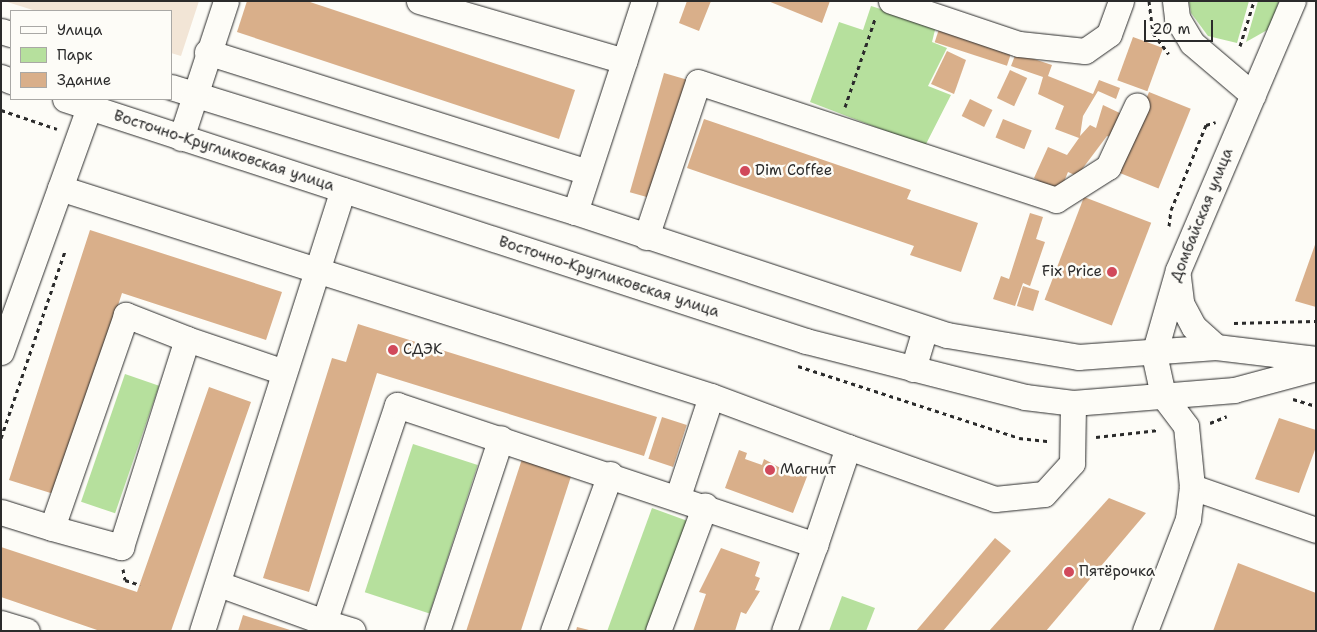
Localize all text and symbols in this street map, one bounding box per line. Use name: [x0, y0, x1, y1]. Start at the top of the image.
legend: [10, 10, 172, 100]
scale bar: [1147, 10, 1216, 42]
text: 20 m: [1152, 19, 1191, 39]
text: Улица: [57, 20, 102, 40]
text: Парк: [57, 45, 93, 65]
text: Здание: [57, 70, 111, 90]
street label: Восточно-Кругликовская улица: [111, 107, 337, 195]
street label: Домбайская улица: [1167, 146, 1237, 284]
place label: Dim Coffee: [755, 162, 832, 180]
marker: Dim Coffee: [739, 165, 751, 177]
street label: Восточно-Кругликовская улица: [496, 233, 722, 321]
place label: Fix Price: [1042, 263, 1102, 281]
marker: Fix Price: [1106, 266, 1118, 278]
place label: СДЭК: [403, 341, 443, 359]
marker: СДЭК: [387, 344, 399, 356]
place label: Магнит: [780, 461, 836, 479]
marker: Магнит: [764, 464, 776, 476]
place label: Пятёрочка: [1079, 563, 1155, 581]
marker: Пятёрочка: [1063, 566, 1075, 578]

